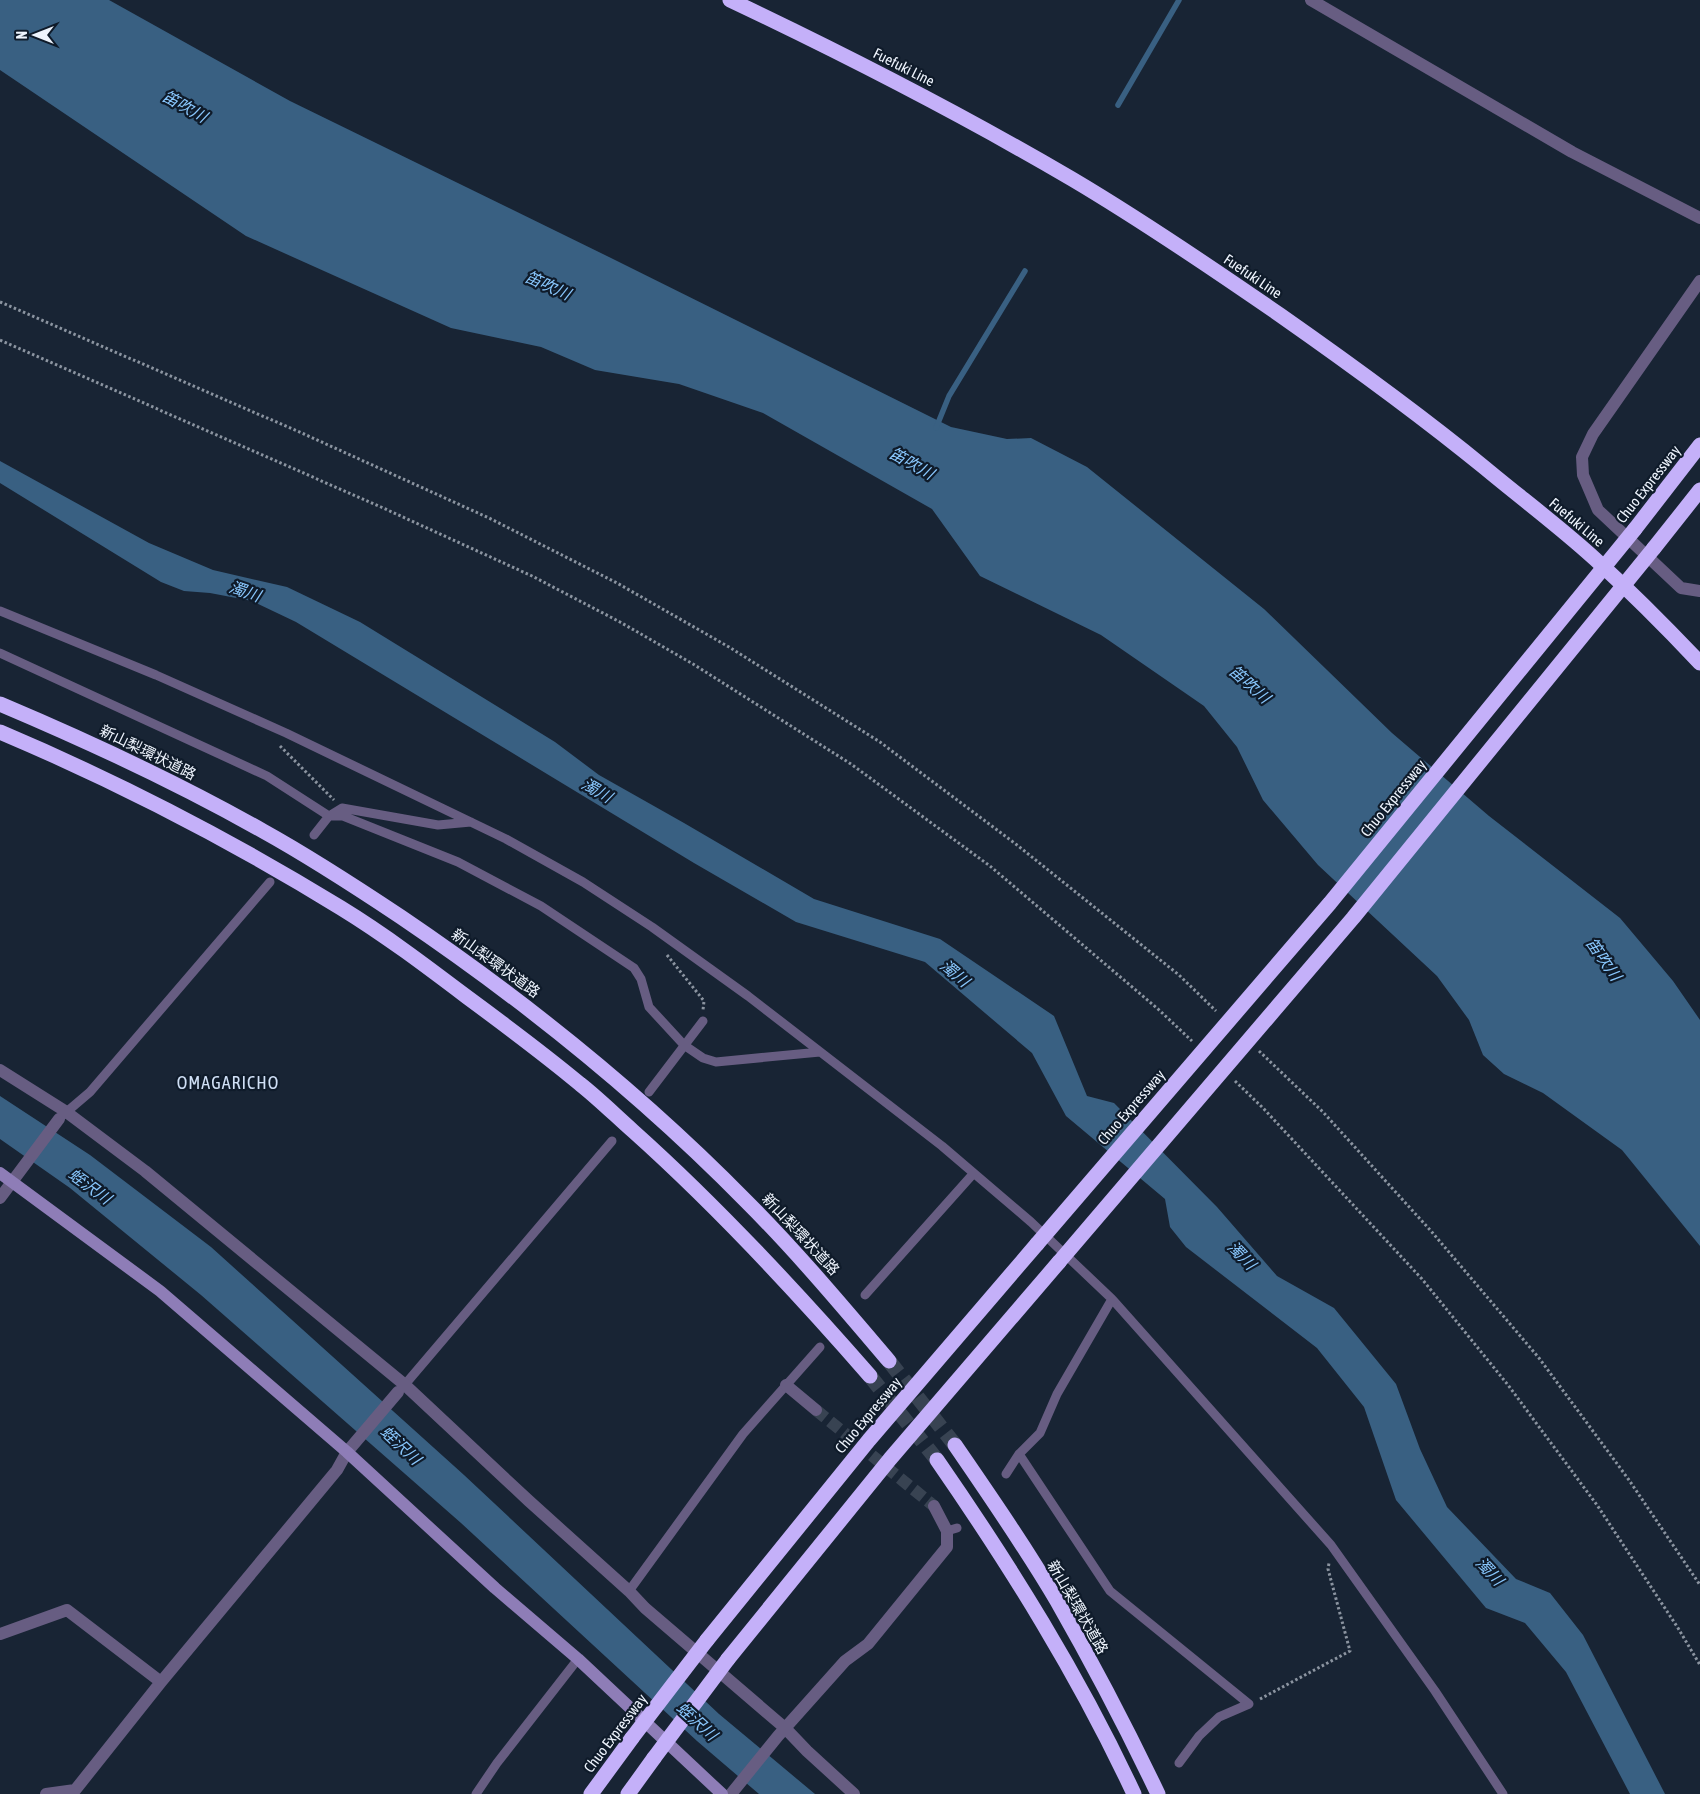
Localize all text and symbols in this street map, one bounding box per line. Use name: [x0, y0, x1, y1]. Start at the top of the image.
north arrow: [10, 10, 60, 60]
text: N: [14, 31, 30, 39]
street label: Fuefuki Line: [871, 44, 938, 90]
water label: 笛吹川: [160, 86, 212, 126]
street label: Fuefuki Line: [1221, 250, 1285, 302]
water label: 笛吹川: [522, 267, 575, 304]
street label: Chuo Expressway: [1612, 442, 1684, 526]
water label: 笛吹川: [887, 443, 939, 483]
street label: Fuefuki Line: [1546, 494, 1608, 550]
water label: 濁川: [227, 577, 265, 605]
water label: 笛吹川: [1226, 661, 1276, 708]
street label: 新山梨環状道路: [97, 721, 199, 783]
street label: Chuo Expressway: [1357, 756, 1429, 840]
water label: 濁川: [579, 774, 617, 807]
street label: 新山梨環状道路: [449, 925, 543, 1001]
water label: 笛吹川: [1583, 934, 1626, 985]
water label: 濁川: [937, 956, 975, 991]
street label: Chuo Expressway: [1094, 1066, 1168, 1148]
district label: OMAGARICHO: [177, 1072, 279, 1093]
water label: 蛭沢川: [65, 1165, 116, 1209]
street label: 新山梨環状道路: [759, 1190, 843, 1278]
water label: 濁川: [1224, 1237, 1261, 1274]
street label: Chuo Expressway: [831, 1374, 905, 1456]
water label: 蛭沢川: [377, 1422, 426, 1469]
water label: 濁川: [1473, 1553, 1509, 1590]
street label: 新山梨環状道路: [1044, 1557, 1112, 1657]
street label: Chuo Expressway: [580, 1690, 650, 1776]
water label: 蛭沢川: [673, 1698, 722, 1745]

